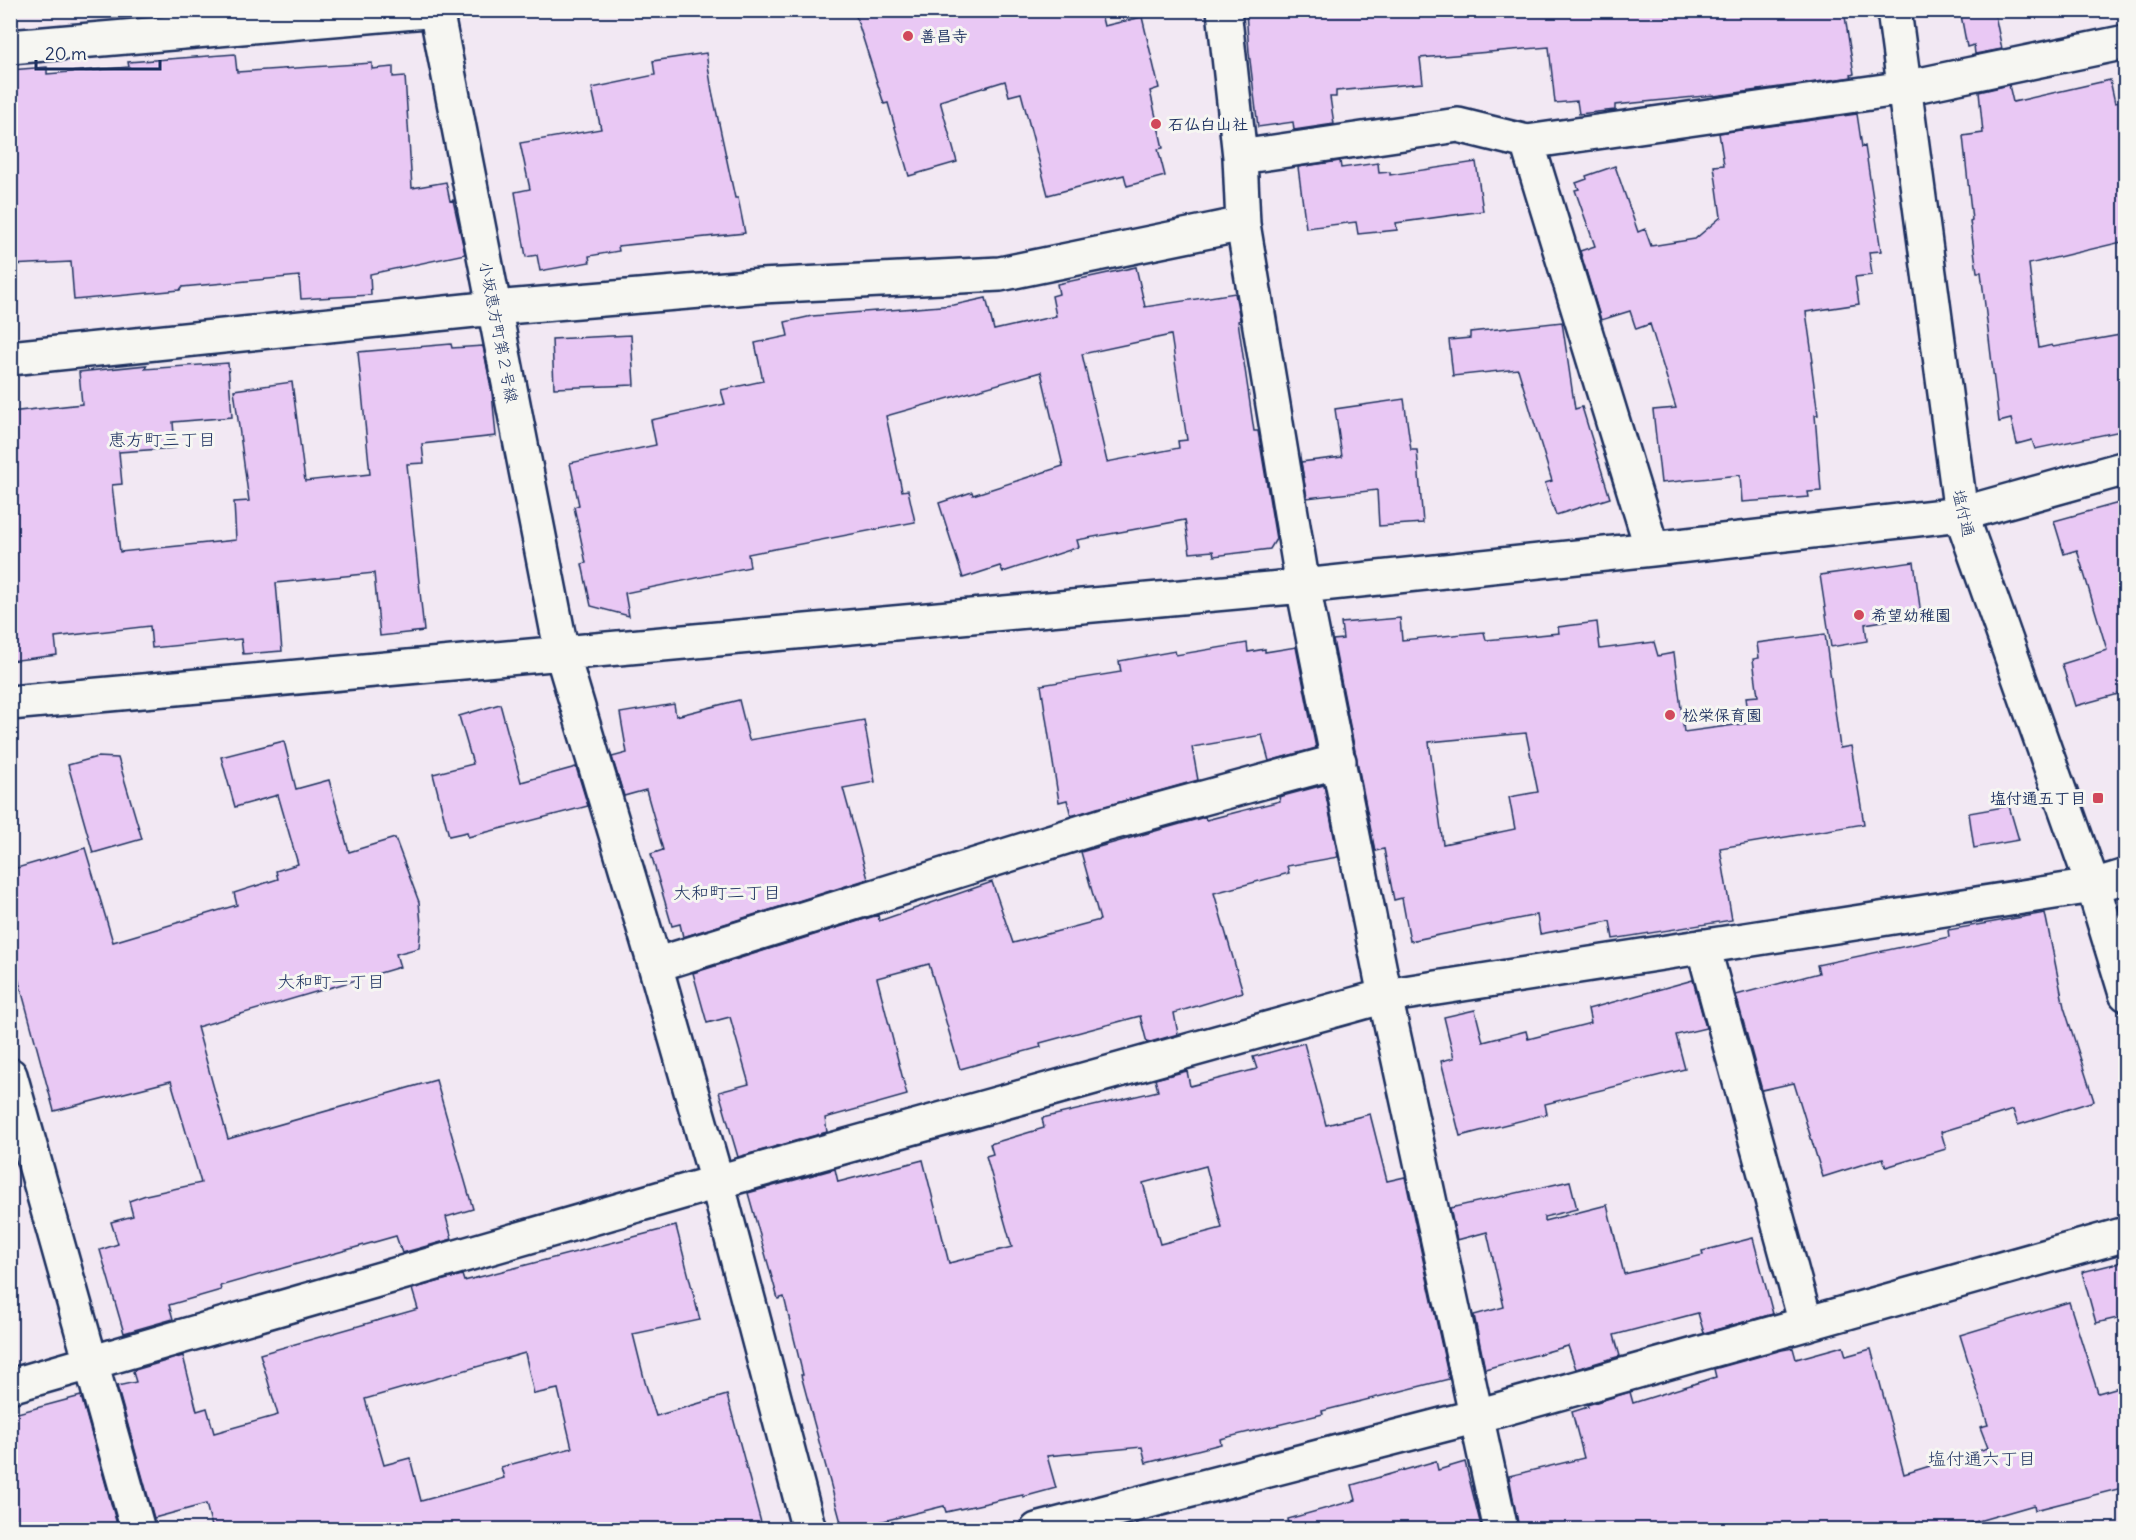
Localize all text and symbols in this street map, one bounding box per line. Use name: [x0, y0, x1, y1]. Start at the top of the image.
place label: 善昌寺: [920, 26, 968, 46]
marker: 善昌寺: [901, 29, 915, 43]
scale bar: [36, 33, 160, 71]
text: 20 m: [45, 42, 87, 65]
place label: 石仏白山社: [1168, 114, 1248, 134]
marker: 石仏白山社: [1149, 117, 1163, 131]
street label: 小坂恵方町第２号線: [475, 259, 523, 405]
district label: 恵方町三丁目: [108, 428, 216, 451]
street label: 塩付通: [1949, 487, 1979, 539]
place label: 希望幼稚園: [1871, 605, 1951, 625]
marker: 希望幼稚園: [1852, 608, 1866, 622]
place label: 松栄保育園: [1682, 705, 1762, 725]
marker: 松栄保育園: [1663, 708, 1677, 722]
place label: 塩付通五丁目: [1990, 788, 2086, 808]
marker: 塩付通五丁目: [2091, 791, 2105, 805]
district label: 大和町二丁目: [673, 881, 781, 904]
district label: 大和町一丁目: [277, 970, 385, 993]
district label: 塩付通六丁目: [1928, 1447, 2036, 1470]

